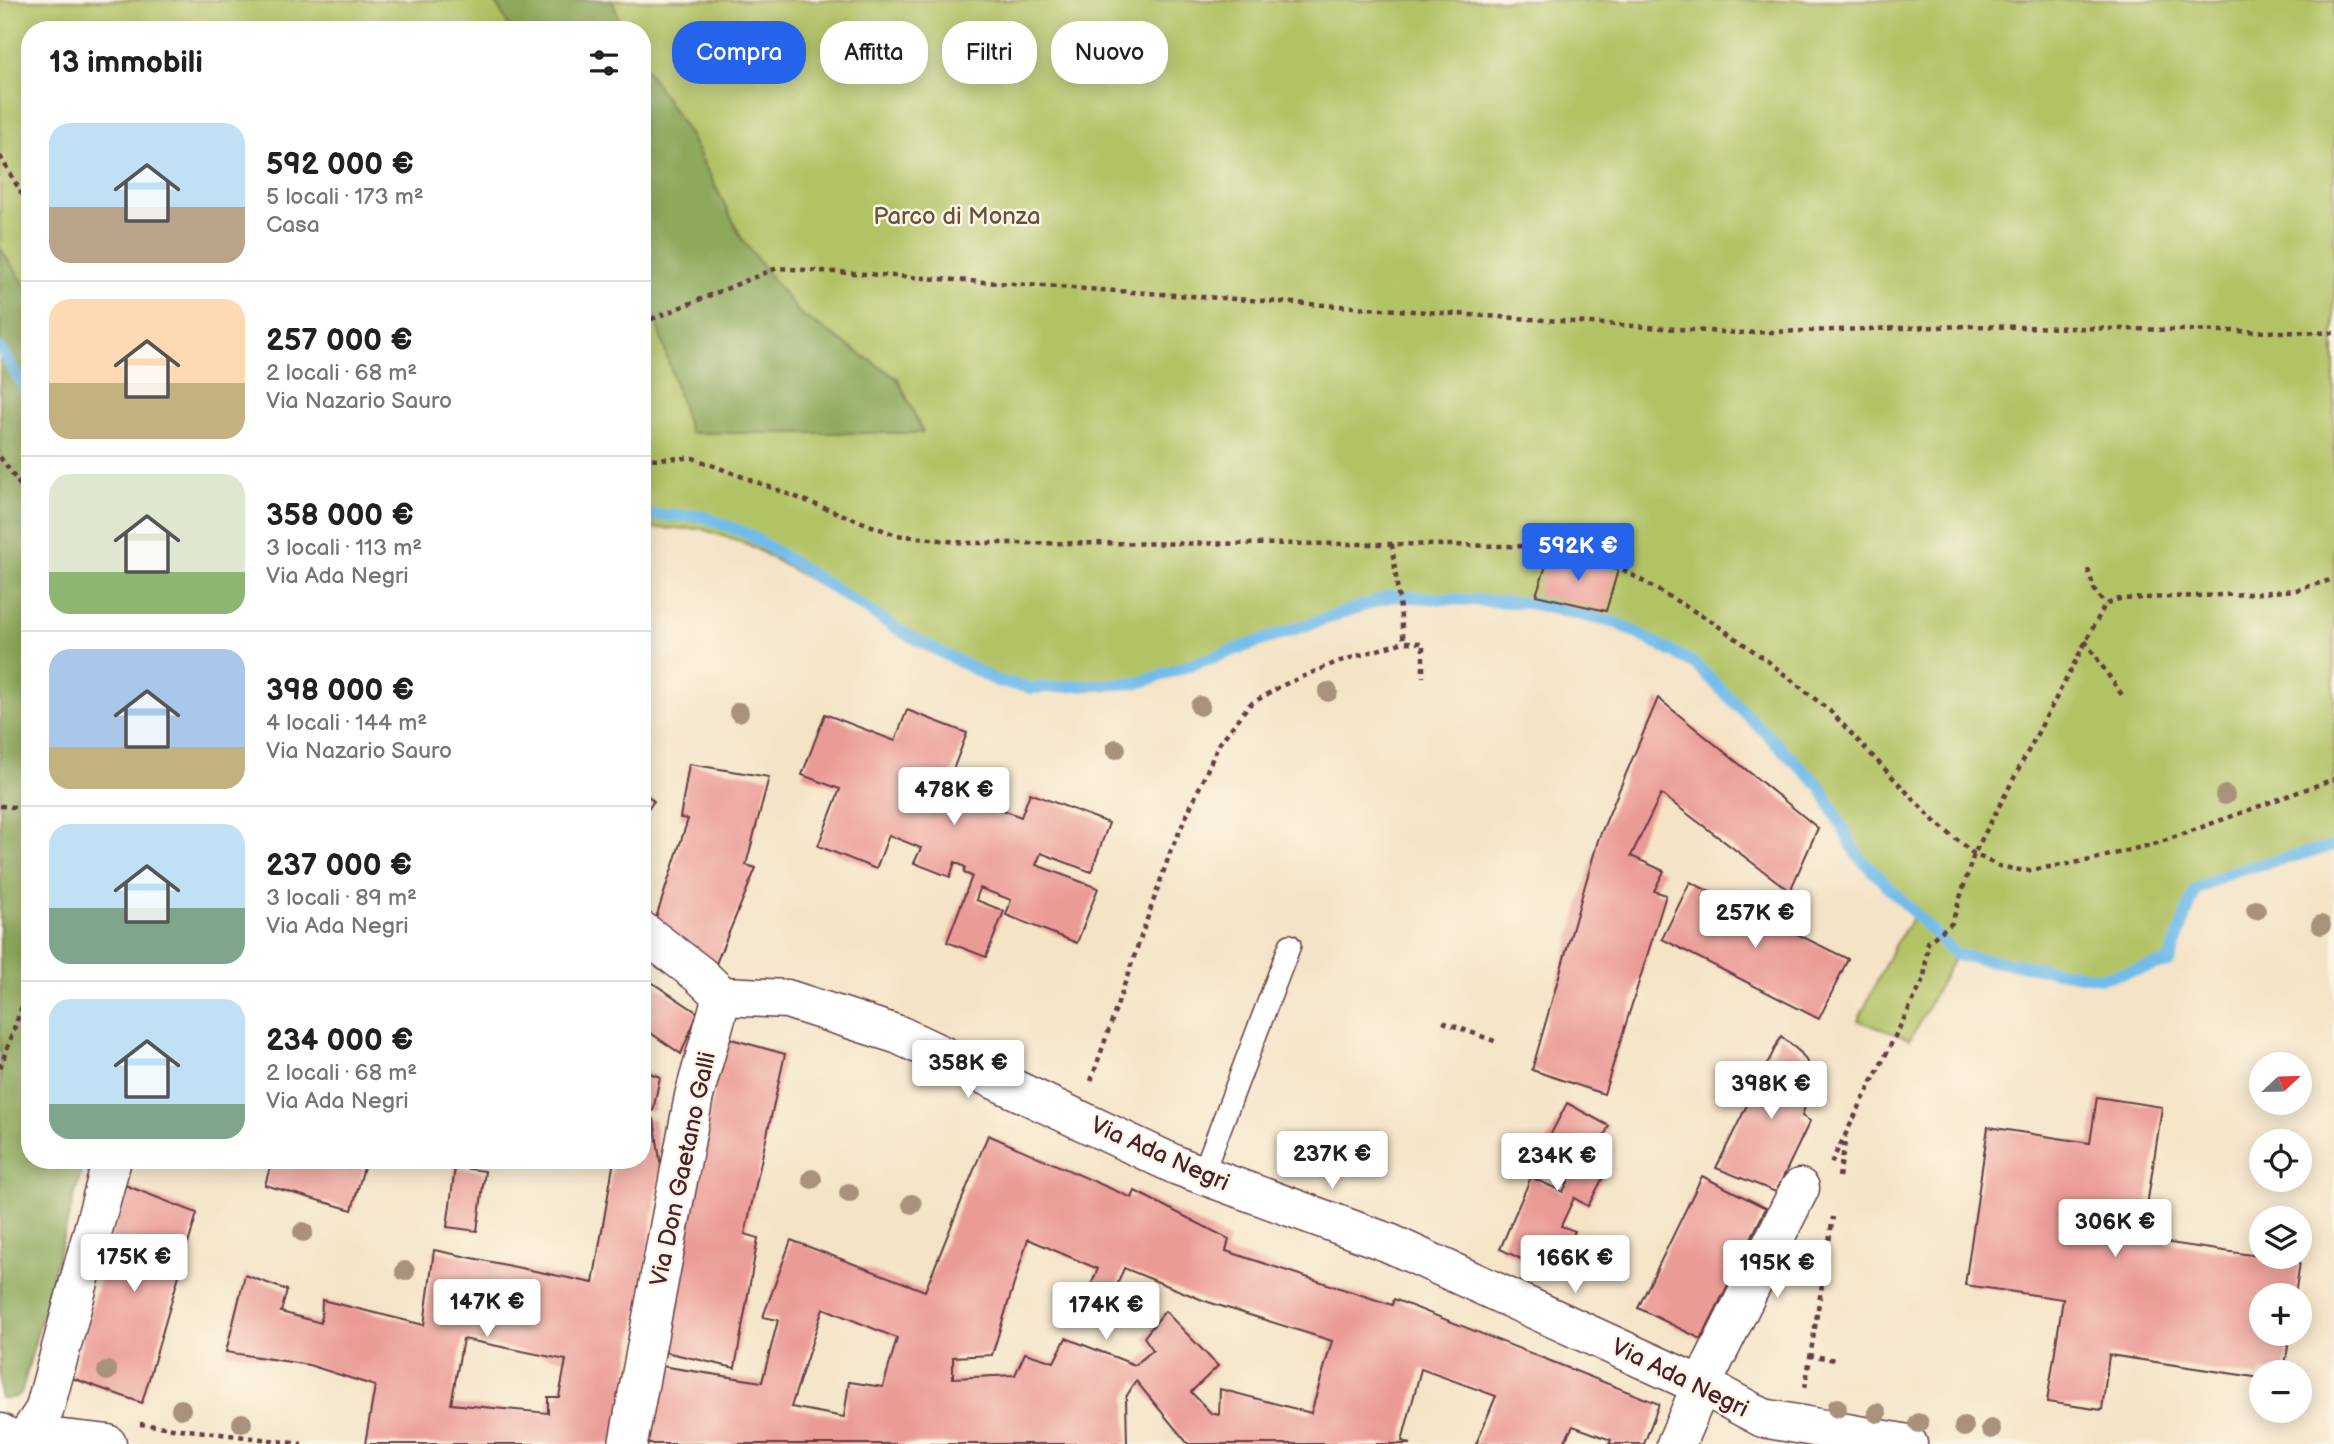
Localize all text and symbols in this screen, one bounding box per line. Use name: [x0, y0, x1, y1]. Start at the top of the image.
chip: Compra: [672, 21, 806, 84]
chip: Affitta: [820, 21, 928, 84]
chip: Filtri: [942, 21, 1037, 84]
chip: Nuovo: [1051, 21, 1168, 84]
icon: filters: [585, 44, 623, 82]
text: 13 immobili: [49, 45, 203, 81]
text: 592 000 €: [266, 147, 414, 183]
icon: home: [105, 151, 189, 235]
text: 5 locali · 173 m²: [266, 183, 424, 211]
park label: Parco di Monza: [873, 202, 1041, 231]
text: Casa: [266, 211, 320, 239]
text: 257 000 €: [266, 323, 413, 359]
icon: home: [105, 327, 189, 411]
text: 2 locali · 68 m²: [266, 359, 417, 387]
text: Via Nazario Sauro: [266, 387, 452, 415]
text: 358 000 €: [266, 498, 414, 534]
icon: home: [105, 502, 189, 586]
pin: 592K €: [1521, 524, 1635, 583]
text: 592K €: [1538, 532, 1618, 560]
text: 3 locali · 113 m²: [266, 534, 422, 562]
text: Via Ada Negri: [266, 562, 409, 590]
text: 398 000 €: [266, 673, 414, 709]
icon: home: [105, 677, 189, 761]
text: 4 locali · 144 m²: [266, 709, 427, 737]
text: Via Nazario Sauro: [266, 737, 452, 765]
pin: 478K €: [897, 768, 1011, 827]
text: 478K €: [914, 776, 994, 804]
text: 237 000 €: [266, 848, 412, 884]
icon: home: [105, 852, 189, 936]
text: 3 locali · 89 m²: [266, 884, 417, 912]
pin: 257K €: [1698, 890, 1812, 950]
text: 257K €: [1716, 899, 1794, 927]
text: Via Ada Negri: [266, 912, 409, 940]
text: 234 000 €: [266, 1023, 413, 1059]
icon: home: [105, 1027, 189, 1111]
pin: 358K €: [911, 1040, 1025, 1100]
street label: Via Don Gaetano Galli: [644, 1049, 722, 1289]
text: 358K €: [928, 1049, 1008, 1077]
north arrow: [2249, 1052, 2312, 1115]
map controls: [2249, 1052, 2312, 1423]
text: 2 locali · 68 m²: [266, 1059, 417, 1087]
pin: 398K €: [1714, 1062, 1828, 1121]
text: 398K €: [1731, 1070, 1811, 1098]
text: Via Ada Negri: [266, 1087, 409, 1115]
street label: Via Ada Negri: [1086, 1110, 1234, 1198]
button: locate: [2249, 1129, 2312, 1192]
pin: 237K €: [1275, 1132, 1389, 1191]
pin: 234K €: [1500, 1134, 1614, 1193]
text: 237K €: [1293, 1140, 1371, 1168]
text: 234K €: [1517, 1142, 1597, 1170]
pin: 306K €: [2058, 1200, 2172, 1259]
button: layers: [2249, 1206, 2312, 1269]
text: 306K €: [2075, 1208, 2155, 1236]
pin: 175K €: [77, 1234, 191, 1294]
pin: 166K €: [1518, 1236, 1632, 1295]
pin: 195K €: [1720, 1240, 1834, 1300]
text: 175K €: [97, 1243, 171, 1271]
text: 166K €: [1537, 1244, 1613, 1272]
text: 195K €: [1739, 1249, 1815, 1277]
pin: 147K €: [430, 1280, 544, 1339]
pin: 174K €: [1049, 1282, 1163, 1342]
button: +: [2249, 1283, 2312, 1346]
text: 147K €: [449, 1288, 525, 1316]
text: 174K €: [1068, 1291, 1144, 1319]
street label: Via Ada Negri: [1607, 1332, 1753, 1424]
button: −: [2249, 1360, 2312, 1423]

